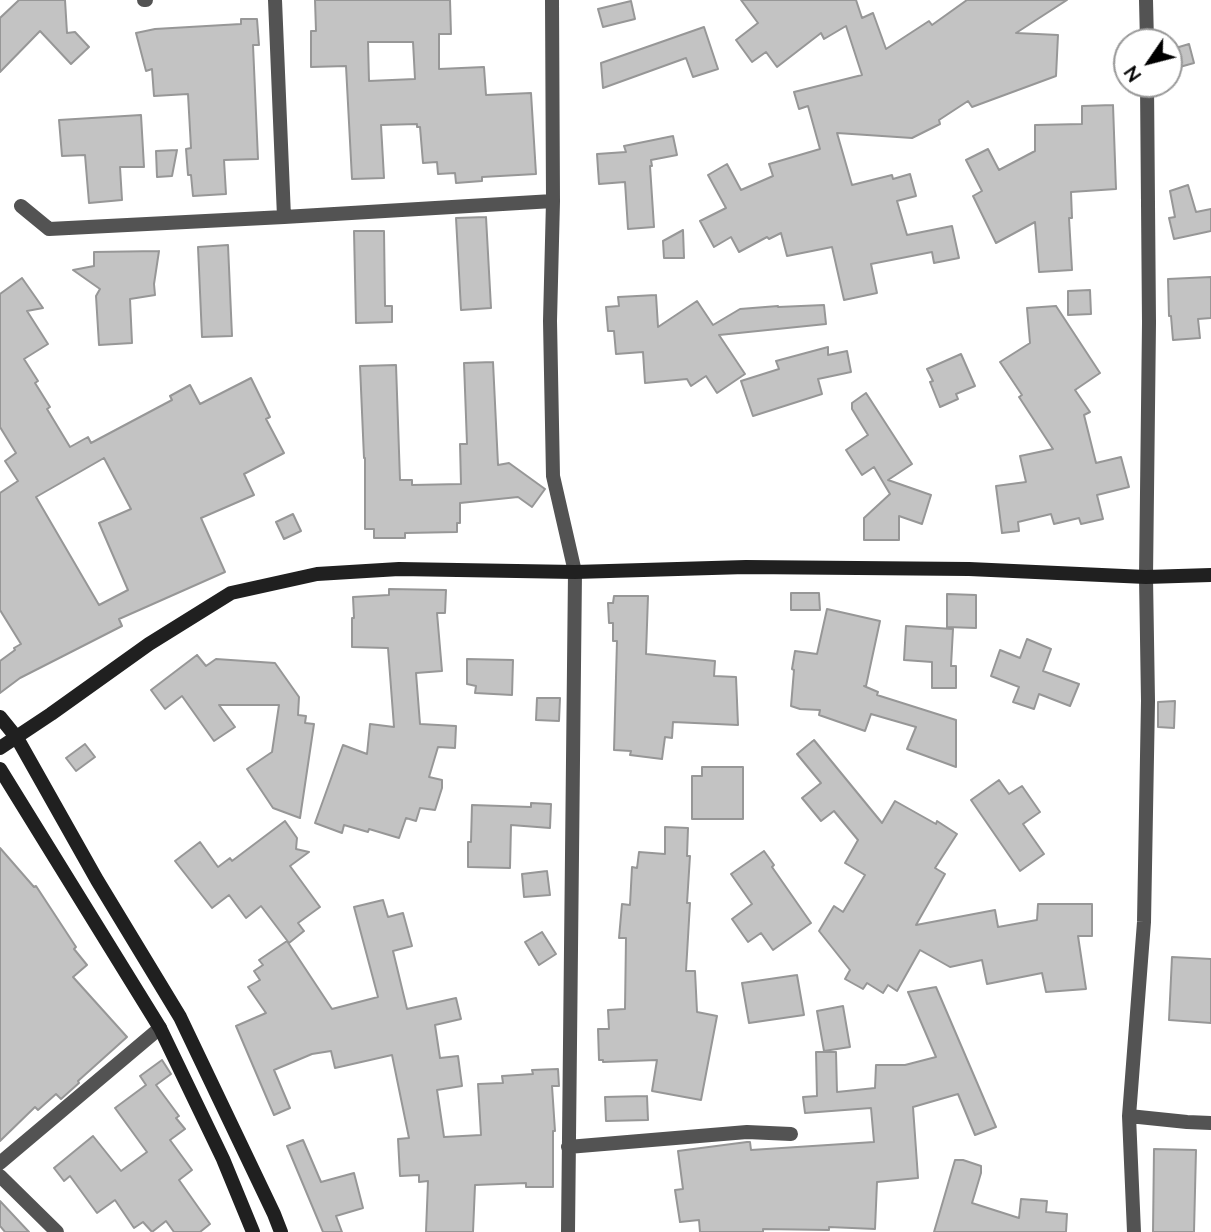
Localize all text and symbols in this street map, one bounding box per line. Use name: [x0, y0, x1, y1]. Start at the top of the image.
north arrow: [1113, 28, 1183, 98]
text: N: [1118, 61, 1146, 87]

